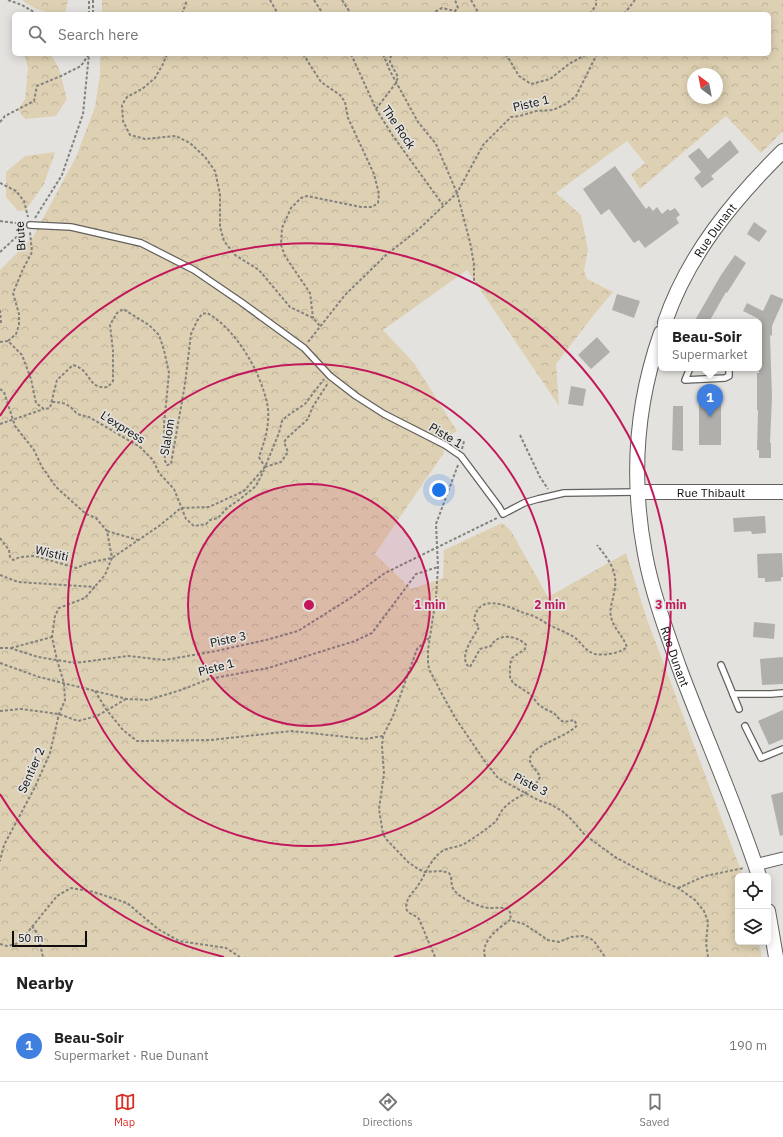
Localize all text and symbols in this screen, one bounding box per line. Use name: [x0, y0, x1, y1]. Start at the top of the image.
search box: [12, 12, 771, 56]
icon: search: [26, 23, 48, 45]
text: Search here: [58, 25, 138, 44]
north arrow: [687, 68, 723, 104]
street label: Piste 1: [511, 92, 551, 114]
street label: The Rock: [379, 102, 419, 152]
street label: Rue Dunant: [690, 200, 739, 260]
street label: Brute: [11, 220, 29, 251]
popup: [658, 319, 762, 371]
text: Beau-Soir: [672, 327, 742, 346]
text: Supermarket: [672, 346, 748, 363]
pin: 1: [697, 384, 723, 417]
street label: L'express: [98, 407, 148, 447]
street label: Slalom: [156, 417, 178, 457]
street label: Piste 1: [426, 419, 466, 451]
your location: [429, 480, 449, 500]
street label: Rue Thibault: [677, 485, 745, 500]
street label: Wistiti: [34, 542, 70, 564]
text: 1 min: [414, 597, 446, 612]
text: 2 min: [534, 597, 566, 612]
text: 3 min: [655, 597, 687, 612]
centre of rings: [302, 598, 316, 612]
street label: Rue Dunant: [658, 624, 693, 689]
street label: Piste 3: [208, 628, 248, 650]
street label: Piste 1: [196, 655, 236, 679]
street label: Sentier 2: [14, 745, 48, 795]
street label: Piste 3: [511, 769, 551, 799]
map controls: [735, 873, 771, 945]
button: locate: [735, 873, 771, 909]
button: layers: [735, 909, 771, 945]
scale bar: [12, 929, 87, 948]
text: 50 m: [18, 931, 43, 945]
text: Nearby: [16, 972, 74, 994]
text: Beau-Soir: [54, 1028, 124, 1047]
text: 1: [25, 1037, 33, 1054]
text: 190 m: [729, 1037, 767, 1054]
text: Supermarket · Rue Dunant: [54, 1047, 208, 1064]
tab: Map: [114, 1091, 136, 1129]
tab: Directions: [363, 1091, 413, 1129]
tab: Saved: [640, 1091, 669, 1129]

